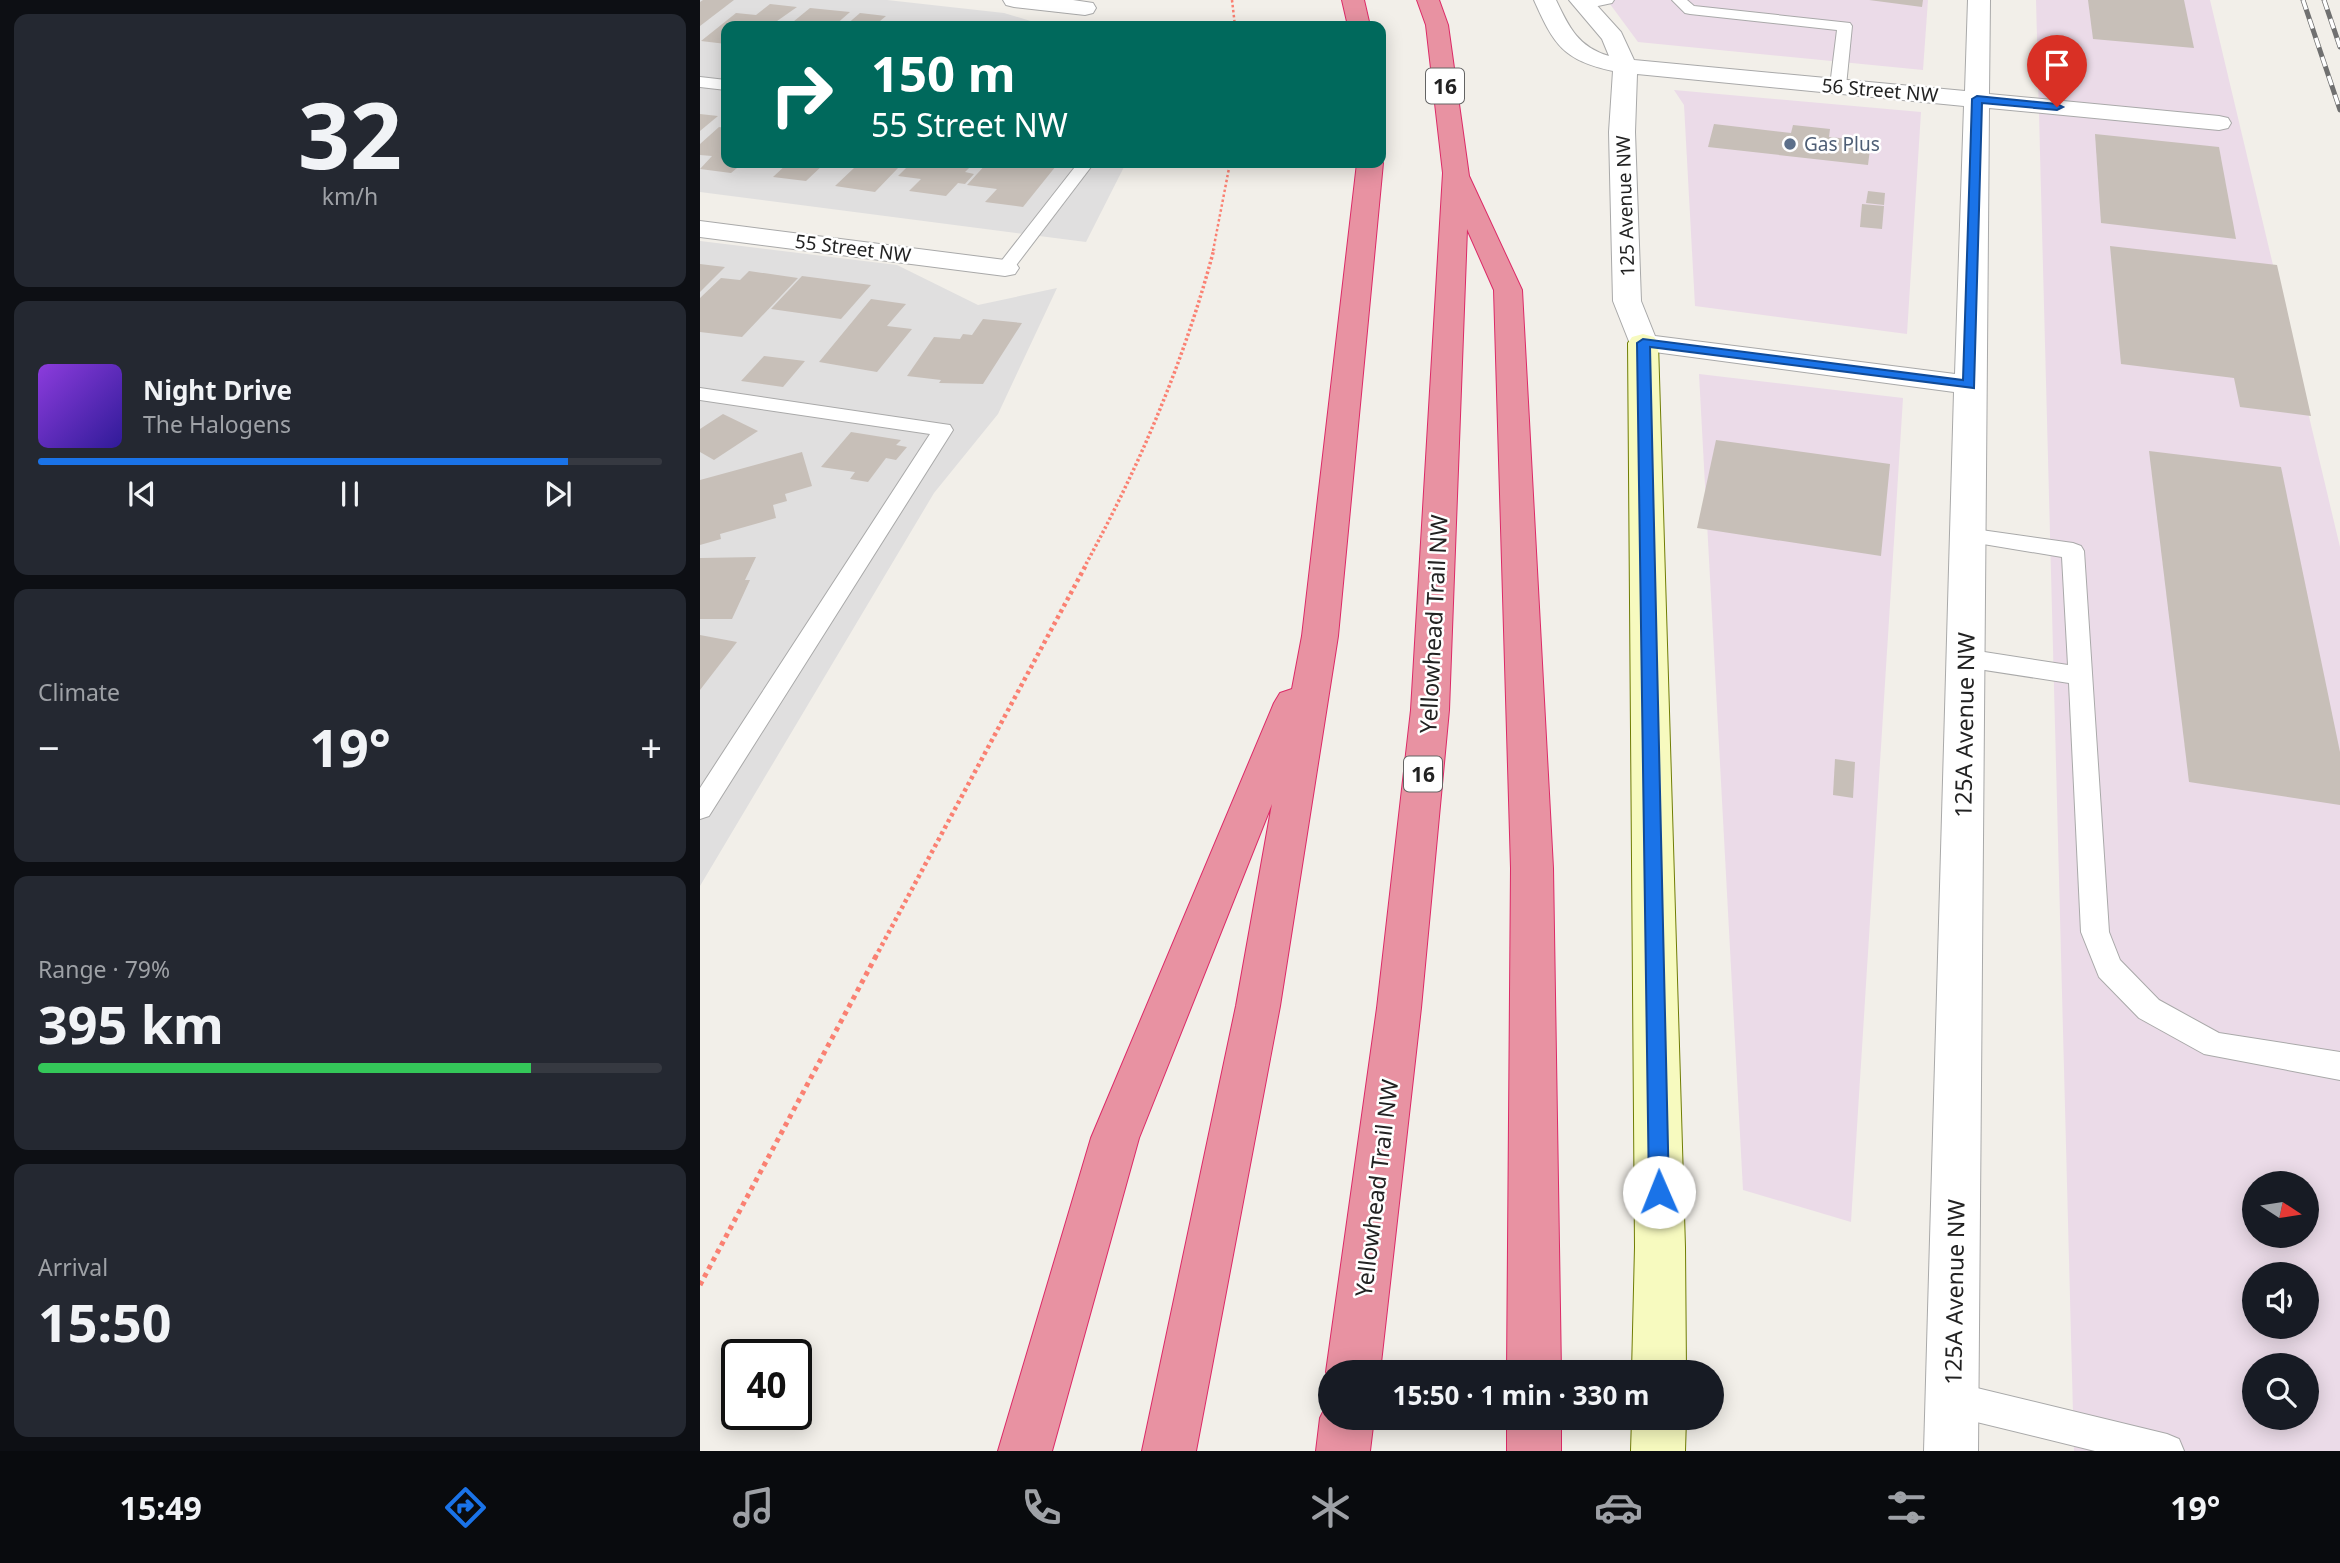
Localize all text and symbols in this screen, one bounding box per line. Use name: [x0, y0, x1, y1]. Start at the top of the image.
pin: [2027, 35, 2087, 107]
text: 150 m: [871, 40, 1016, 106]
icon: arrive: [2038, 46, 2076, 84]
icon: right: [756, 49, 847, 140]
road number: 16: [1426, 68, 1464, 104]
text: 32: [298, 72, 402, 196]
street label: 56 Street NW: [1821, 72, 1940, 108]
text: 55 Street NW: [871, 103, 1068, 146]
place label: Gas Plus: [1804, 131, 1880, 157]
street label: 125 Avenue NW: [1610, 135, 1640, 277]
marker: Gas Plus: [1782, 136, 1798, 152]
text: km/h: [322, 180, 378, 212]
street label: 55 Street NW: [793, 228, 913, 268]
text: Night Drive: [143, 372, 292, 408]
text: The Halogens: [143, 408, 291, 440]
icon: previous: [123, 475, 161, 513]
icon: pause: [331, 475, 369, 513]
icon: next: [539, 475, 577, 513]
street label: Yellowhead Trail NW: [1411, 513, 1455, 734]
street label: 125A Avenue NW: [1946, 631, 1982, 818]
text: Climate: [38, 676, 120, 708]
text: 19°: [309, 711, 391, 782]
text: −: [38, 721, 60, 773]
text: +: [640, 721, 662, 773]
road number: 16: [1404, 756, 1442, 792]
text: Range · 79%: [38, 953, 170, 985]
text: 395 km: [38, 988, 224, 1059]
street label: Yellowhead Trail NW: [1347, 1077, 1405, 1299]
position arrow: [1622, 1155, 1696, 1229]
north arrow: [2242, 1171, 2319, 1248]
map controls: [2242, 1171, 2319, 1430]
street label: 125A Avenue NW: [1936, 1198, 1972, 1385]
text: Arrival: [38, 1251, 108, 1283]
button: sound: [2242, 1262, 2319, 1339]
text: 15:50: [38, 1286, 172, 1357]
speed limit sign: 40: [721, 1339, 812, 1430]
button: search: [2242, 1353, 2319, 1430]
text: 15:50 · 1 min · 330 m: [1393, 1377, 1649, 1413]
icon: directions: [441, 1483, 490, 1532]
icon: music: [729, 1483, 778, 1532]
icon: phone: [1017, 1483, 1066, 1532]
icon: climate: [1306, 1483, 1355, 1532]
icon: car: [1594, 1483, 1643, 1532]
icon: filters: [1882, 1483, 1931, 1532]
text: 15:49: [120, 1486, 202, 1529]
text: 19°: [2170, 1486, 2220, 1529]

